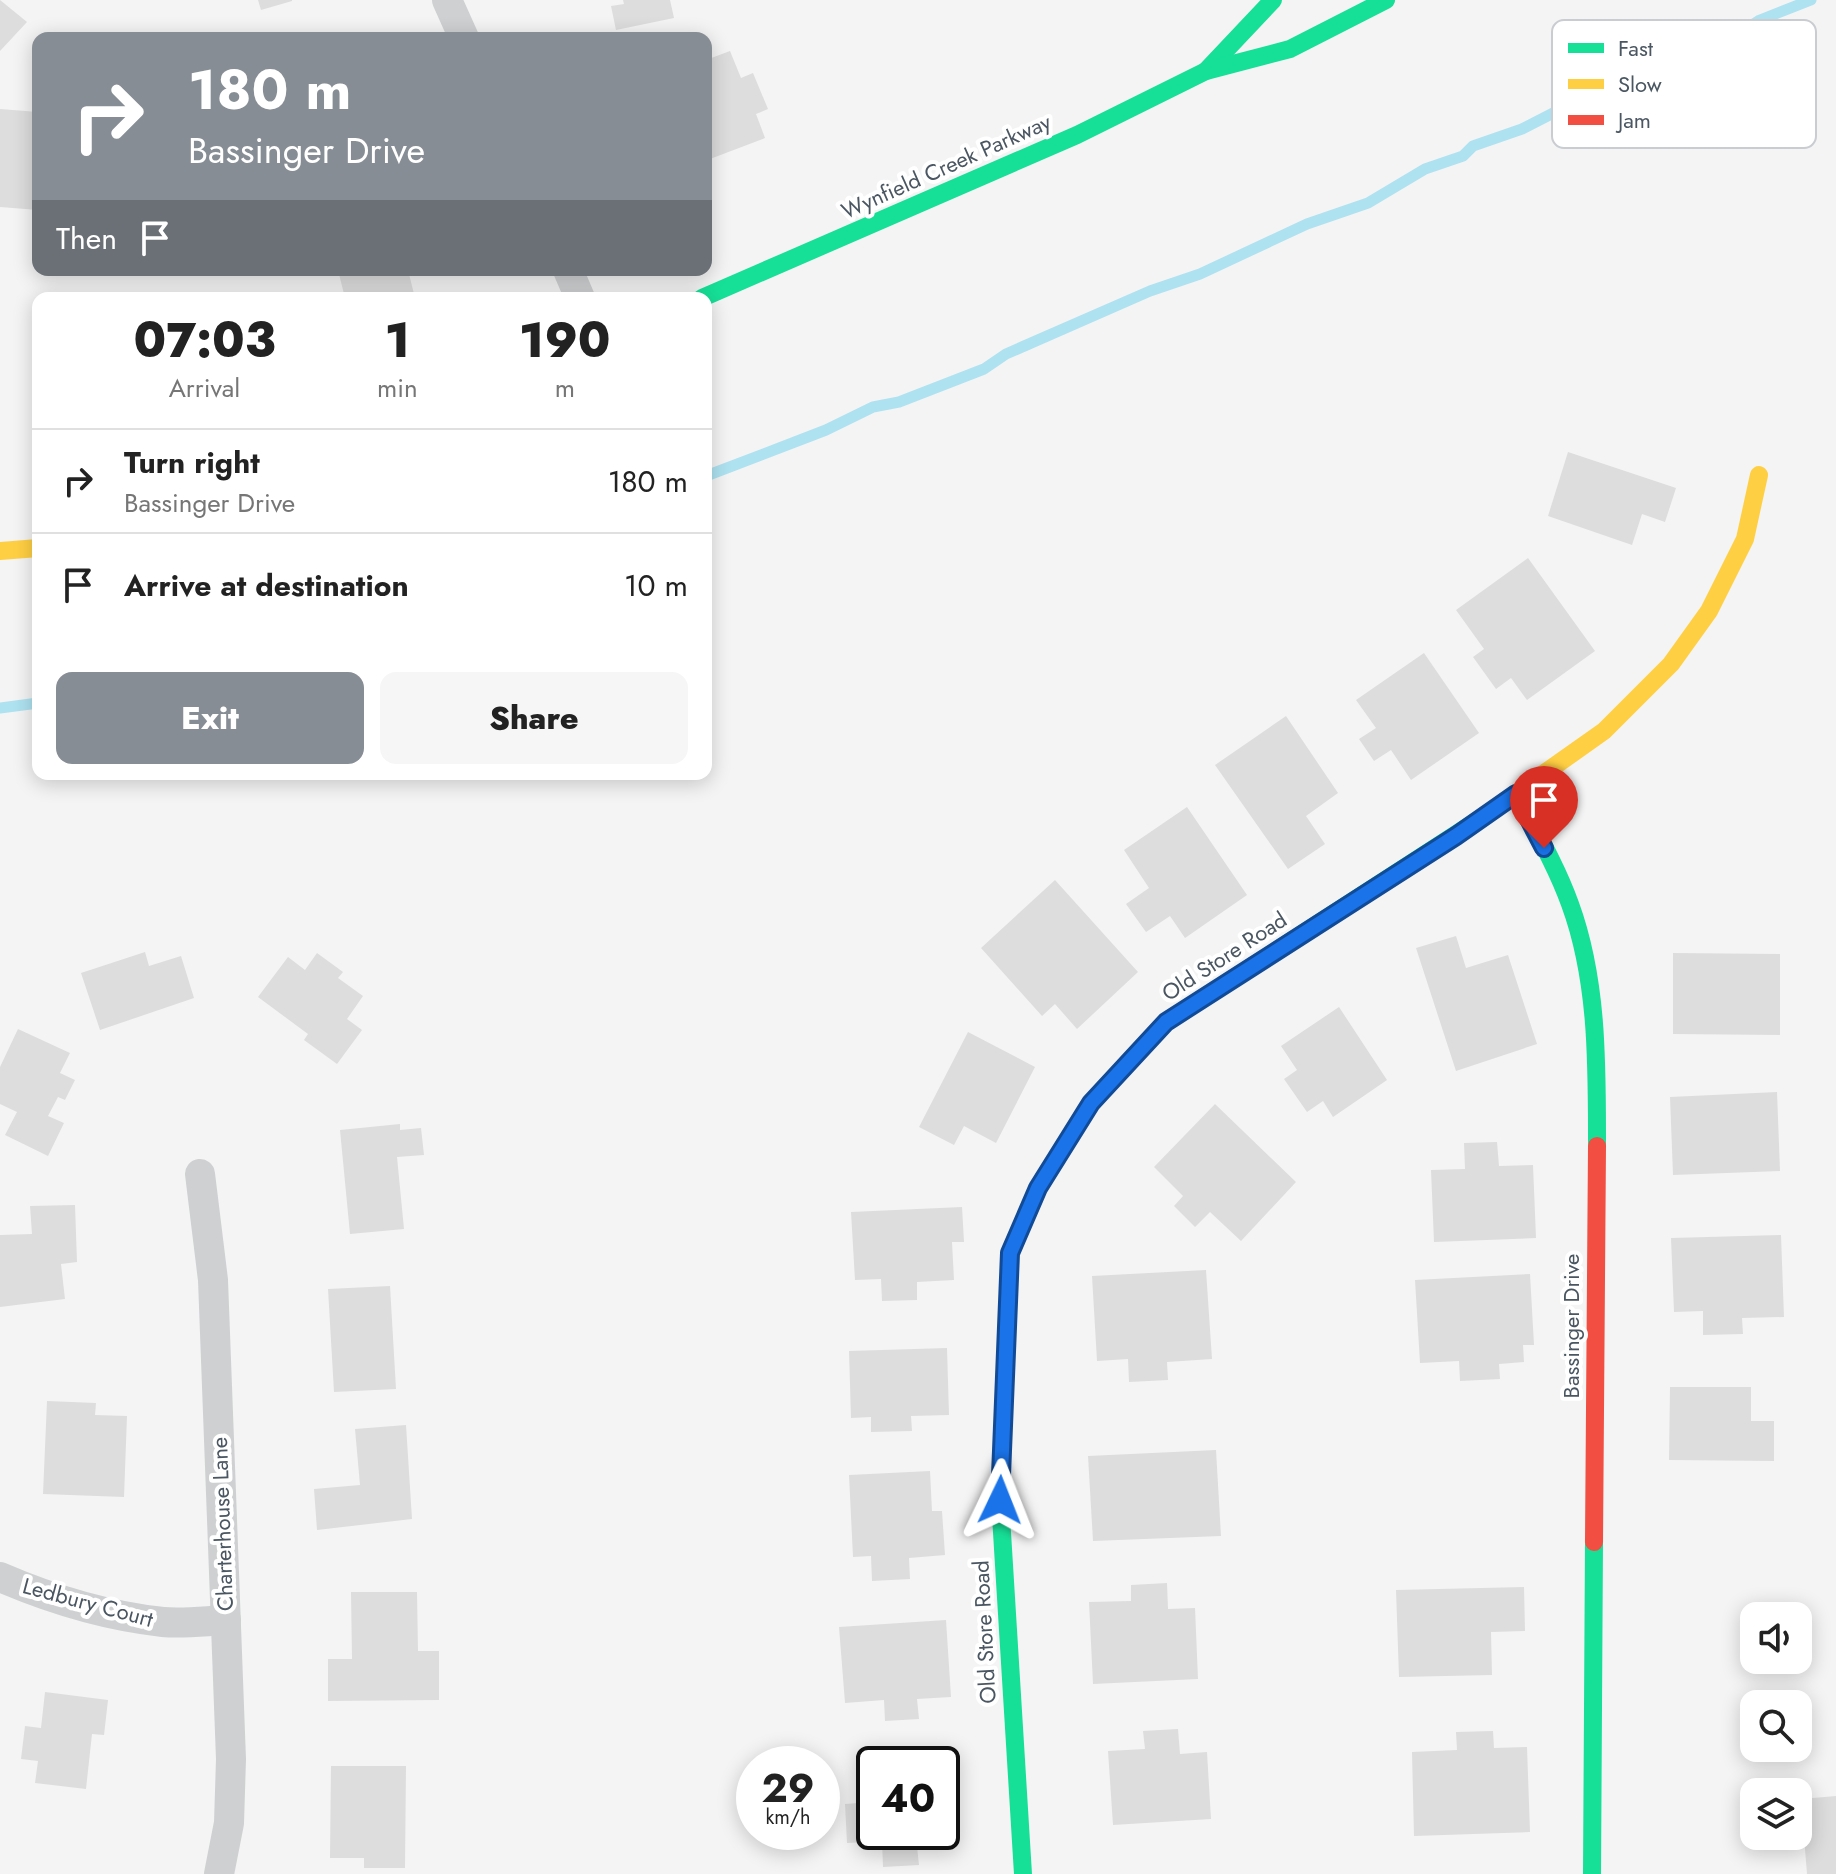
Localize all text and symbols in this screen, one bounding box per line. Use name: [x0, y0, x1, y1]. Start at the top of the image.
legend: [1552, 20, 1816, 148]
text: Fast: [1618, 32, 1654, 64]
text: 180 m: [188, 49, 351, 130]
icon: right: [56, 64, 160, 168]
text: Slow: [1618, 68, 1662, 100]
text: Jam: [1615, 104, 1651, 136]
street label: Wynfield Creek Parkway: [836, 105, 1056, 227]
text: Bassinger Drive: [188, 124, 425, 176]
icon: arrive: [133, 216, 177, 260]
text: Then: [56, 217, 117, 260]
text: 07:03: [133, 306, 276, 375]
text: 1: [385, 306, 410, 375]
text: 190: [519, 306, 611, 375]
text: Arrival: [169, 369, 240, 407]
text: min: [377, 369, 418, 407]
text: m: [555, 369, 575, 407]
text: Turn right: [124, 441, 260, 484]
icon: right: [56, 459, 100, 503]
text: 180 m: [608, 460, 688, 503]
text: Bassinger Drive: [124, 484, 295, 522]
icon: arrive: [56, 563, 100, 607]
text: Arrive at destination: [124, 564, 409, 607]
text: 10 m: [624, 564, 688, 607]
button: Exit: [56, 672, 364, 764]
button: Share: [380, 672, 688, 764]
pin: [1510, 766, 1578, 848]
icon: arrive: [1522, 778, 1566, 822]
street label: Old Store Road: [1155, 903, 1293, 1009]
street label: Bassinger Drive: [1555, 1254, 1587, 1398]
street label: Charterhouse Lane: [203, 1436, 241, 1612]
position arrow: [958, 1458, 1042, 1542]
street label: Old Store Road: [964, 1559, 1004, 1705]
street label: Ledbury Court: [19, 1569, 157, 1635]
map controls: [1740, 1602, 1812, 1850]
button: sound: [1740, 1602, 1812, 1674]
button: search: [1740, 1690, 1812, 1762]
speed limit sign: 40: [856, 1746, 960, 1850]
text: 29: [762, 1759, 815, 1817]
button: layers: [1740, 1778, 1812, 1850]
text: km/h: [765, 1803, 811, 1832]

